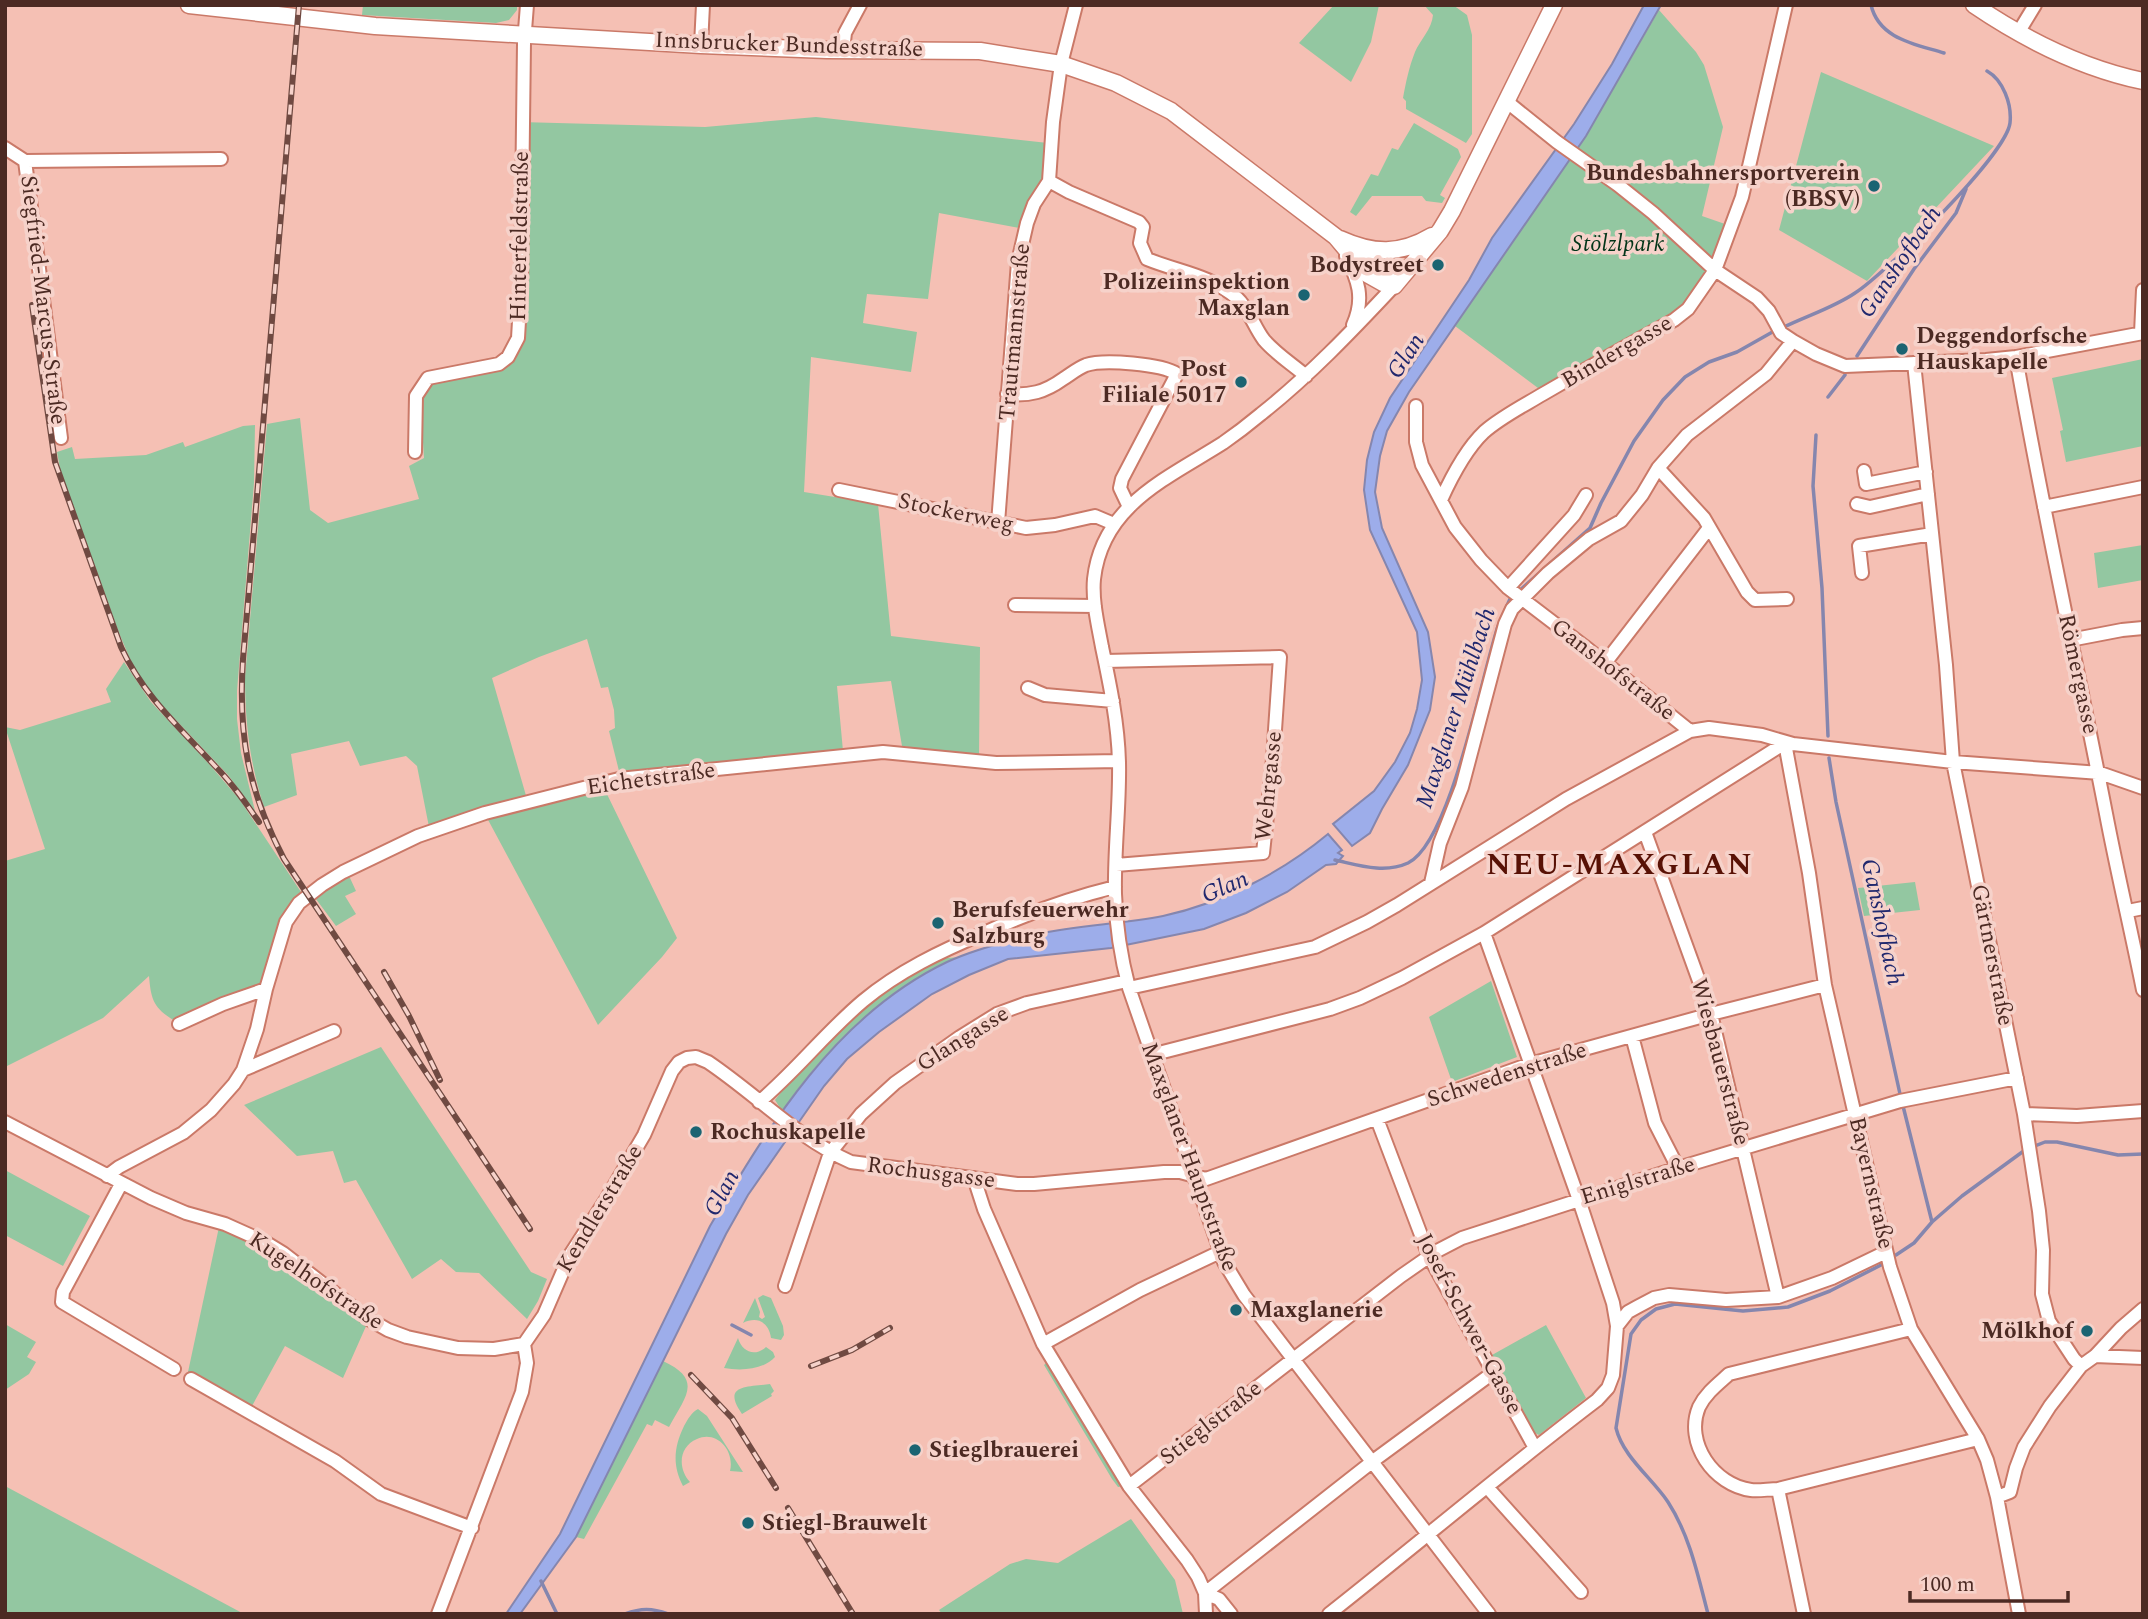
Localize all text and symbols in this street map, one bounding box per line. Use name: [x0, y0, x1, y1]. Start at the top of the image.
street label: Innsbrucker Bundesstraße: [654, 23, 924, 67]
street label: Hinterfeldstraße: [501, 151, 539, 321]
place label: Bundesbahnersportverein (BBSV): [1586, 156, 1860, 217]
street label: Siegfried-Marcus-Straße: [10, 173, 76, 427]
marker: Bundesbahnersportverein (BBSV): [1866, 178, 1882, 194]
water label: Ganshofbach: [1849, 199, 1951, 325]
park label: Stölzlpark: [1571, 227, 1665, 262]
street label: Trautmannstraße: [990, 242, 1040, 422]
place label: Bodystreet: [1309, 248, 1424, 283]
marker: Bodystreet: [1430, 257, 1446, 273]
place label: Polizeiinspektion Maxglan: [1102, 265, 1290, 326]
marker: Polizeiinspektion Maxglan: [1296, 287, 1312, 303]
street label: Bindergasse: [1555, 306, 1679, 398]
place label: Deggendorfsche Hauskapelle: [1916, 319, 2087, 380]
water label: Glan: [1378, 326, 1434, 386]
marker: Deggendorfsche Hauskapelle: [1894, 341, 1910, 357]
place label: Post Filiale 5017: [1102, 352, 1227, 413]
marker: Post Filiale 5017: [1233, 374, 1249, 390]
street label: Stockerweg: [895, 484, 1017, 542]
water label: Maxglaner Mühlbach: [1407, 603, 1505, 813]
street label: Ganshofstraße: [1543, 610, 1683, 730]
street label: Römergasse: [2048, 611, 2108, 737]
street label: Wehrgasse: [1246, 729, 1292, 843]
street label: Eichetstraße: [584, 753, 718, 805]
district label: NEU-MAXGLAN: [1486, 842, 1754, 888]
water label: Ganshofbach: [1851, 855, 1913, 989]
water label: Glan: [1196, 861, 1255, 913]
street label: Gärtnerstraße: [1961, 881, 2023, 1029]
place label: Berufsfeuerwehr Salzburg: [952, 893, 1129, 954]
marker: Berufsfeuerwehr Salzburg: [930, 915, 946, 931]
street label: Wiesbauerstraße: [1681, 975, 1759, 1149]
street label: Glangasse: [910, 997, 1016, 1081]
street label: Schwedenstraße: [1422, 1033, 1592, 1117]
street label: Maxglaner Hauptstraße: [1131, 1037, 1247, 1277]
street label: Bayernstraße: [1839, 1113, 1903, 1253]
place label: Rochuskapelle: [710, 1115, 866, 1150]
marker: Rochuskapelle: [688, 1124, 704, 1140]
street label: Kendlerstraße: [548, 1138, 652, 1280]
street label: Eniglstraße: [1576, 1147, 1700, 1215]
street label: Rochusgasse: [865, 1148, 997, 1198]
water label: Glan: [695, 1163, 749, 1223]
street label: Kugelhofstraße: [241, 1223, 391, 1339]
street label: Josef-Schwer-Gasse: [1406, 1227, 1532, 1421]
place label: Maxglanerie: [1250, 1293, 1383, 1328]
marker: Maxglanerie: [1228, 1302, 1244, 1318]
place label: Mölkhof: [1981, 1314, 2074, 1349]
marker: Mölkhof: [2079, 1323, 2095, 1339]
street label: Stieglstraße: [1152, 1372, 1270, 1474]
place label: Stieglbrauerei: [929, 1433, 1079, 1468]
marker: Stieglbrauerei: [907, 1442, 923, 1458]
place label: Stiegl-Brauwelt: [762, 1506, 928, 1541]
marker: Stiegl-Brauwelt: [740, 1515, 756, 1531]
scale bar: [1910, 1560, 2068, 1604]
text: 100 m: [1920, 1569, 1975, 1601]

